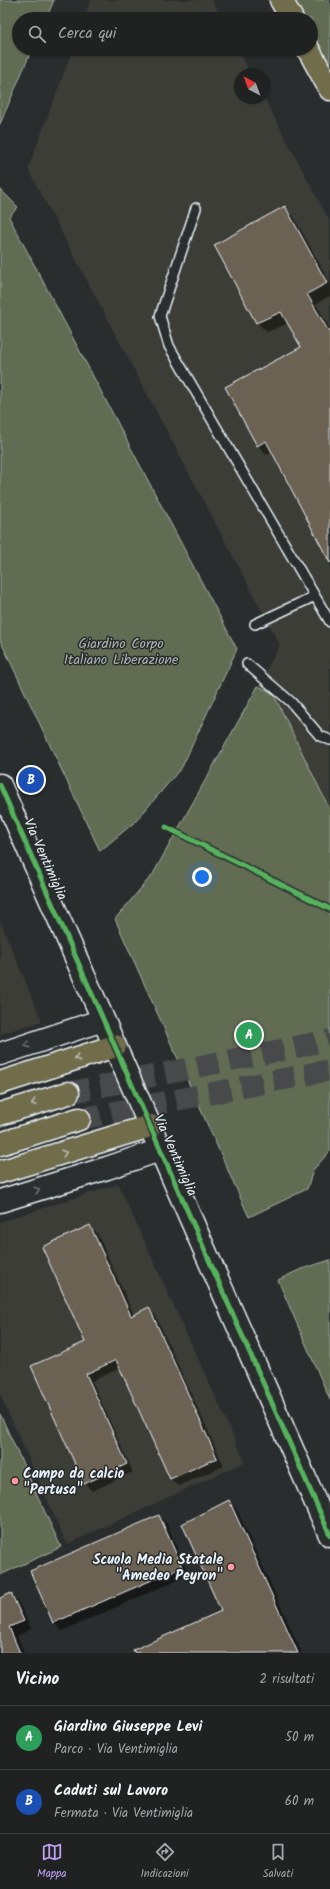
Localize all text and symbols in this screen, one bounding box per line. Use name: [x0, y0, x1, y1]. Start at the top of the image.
search box: [12, 12, 318, 56]
text: Cerca qui: [58, 22, 116, 46]
icon: search: [26, 23, 48, 45]
north arrow: [234, 68, 270, 104]
park label: Giardino Corpo Italiano Liberazione: [64, 633, 179, 671]
pin: B: [18, 765, 44, 795]
street label: Via Ventimiglia: [17, 815, 73, 904]
your location: [192, 867, 212, 887]
pin: A: [236, 1020, 262, 1050]
one-way arrow: [23, 1041, 30, 1049]
one-way arrow: [74, 1053, 81, 1062]
one-way arrow: [31, 1098, 38, 1107]
street label: Via Ventimiglia: [147, 1111, 203, 1200]
one-way arrow: [60, 1149, 67, 1158]
one-way arrow: [34, 1186, 41, 1195]
place label: Campo da calcio "Pertusa": [23, 1463, 125, 1501]
marker: Campo da calcio "Pertusa": [10, 1476, 20, 1486]
place label: Scuola Media Statale "Amedeo Peyron": [93, 1549, 223, 1587]
marker: Scuola Media Statale "Amedeo Peyron": [226, 1562, 236, 1572]
text: Vicino: [16, 1666, 59, 1693]
text: 2 risultati: [260, 1669, 314, 1690]
text: Giardino Giuseppe Levi: [54, 1715, 202, 1739]
text: A: [25, 1727, 33, 1748]
text: 50 m: [285, 1727, 314, 1748]
text: Parco · Via Ventimiglia: [54, 1739, 178, 1760]
text: Caduti sul Lavoro: [54, 1779, 168, 1803]
text: B: [25, 1791, 33, 1812]
text: 60 m: [285, 1791, 314, 1812]
text: Fermata · Via Ventimiglia: [54, 1803, 193, 1824]
tab: Mappa: [37, 1841, 66, 1883]
tab: Indicazioni: [140, 1841, 189, 1883]
tab: Salvati: [263, 1841, 293, 1883]

